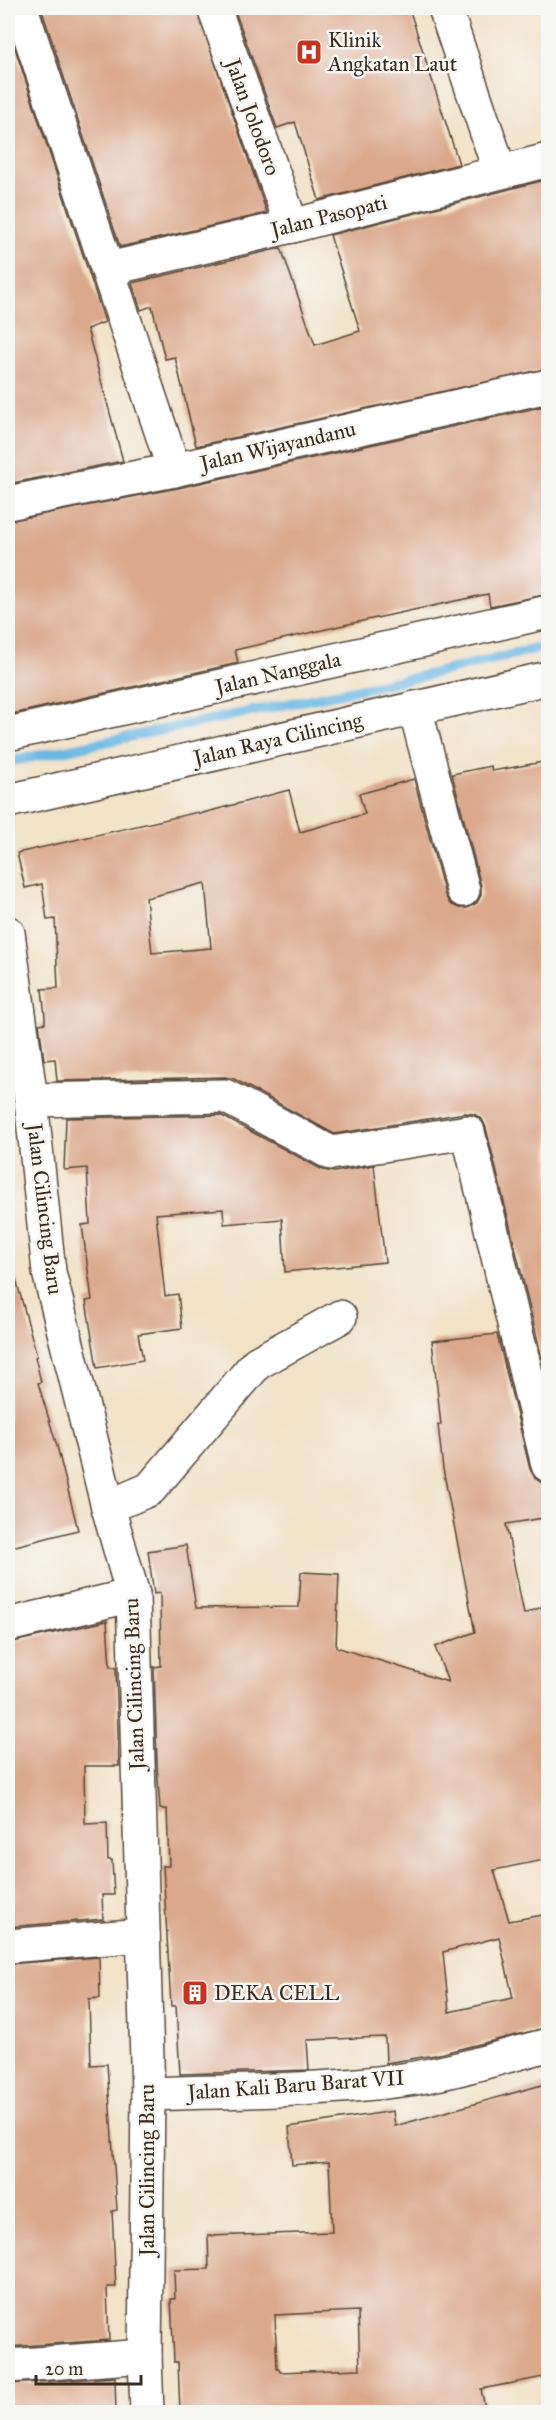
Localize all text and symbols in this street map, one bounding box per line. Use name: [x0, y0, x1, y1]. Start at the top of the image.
place label: Klinik Angkatan Laut: [327, 27, 458, 77]
hospital icon: Klinik Angkatan Laut: [294, 37, 324, 67]
street label: Jalan Jolodoro: [219, 53, 286, 179]
street label: Jalan Pasopati: [266, 189, 390, 243]
street label: Jalan Wijayandanu: [196, 415, 358, 477]
street label: Jalan Nanggala: [211, 646, 343, 700]
street label: Jalan Raya Cilincing: [189, 707, 365, 772]
street label: Jalan Cilincing Baru: [21, 1120, 68, 1296]
street label: Jalan Cilincing Baru: [118, 1597, 150, 1773]
building icon: DEKA CELL: [180, 1978, 210, 2008]
place label: DEKA CELL: [214, 1980, 340, 2006]
street label: Jalan Kali Baru Barat VII: [185, 2064, 405, 2106]
street label: Jalan Cilincing Baru: [134, 2084, 160, 2258]
scale bar: [36, 2348, 141, 2386]
text: 20 m: [45, 2358, 83, 2380]

